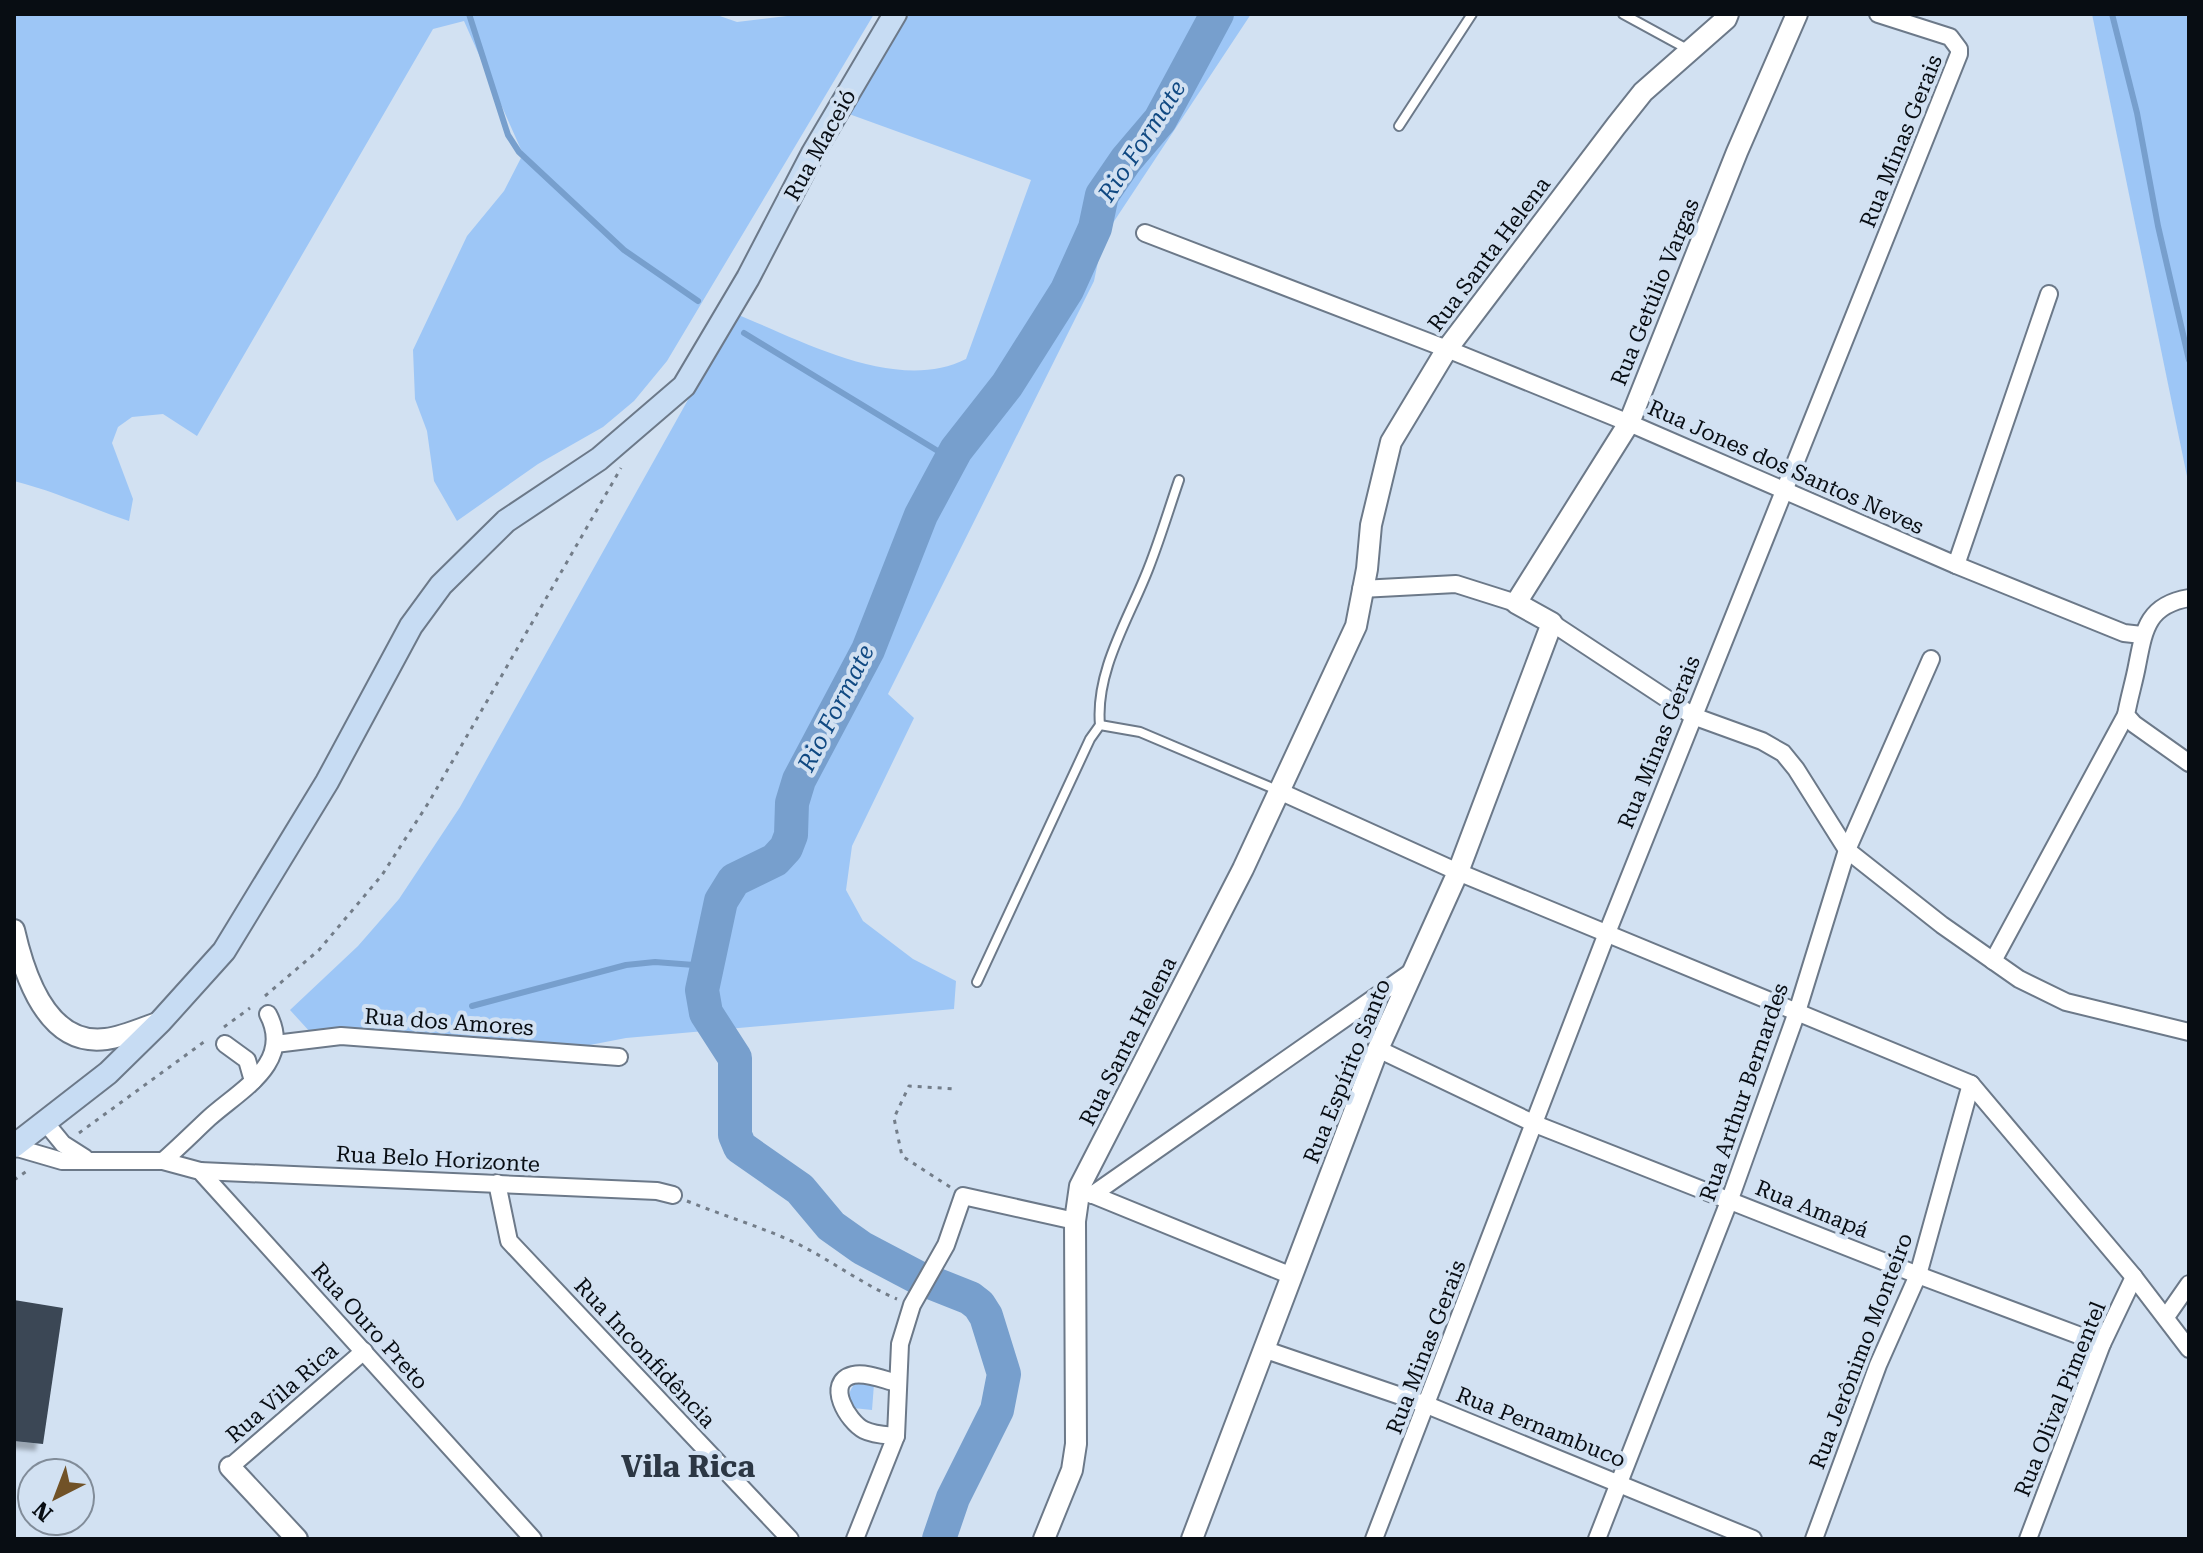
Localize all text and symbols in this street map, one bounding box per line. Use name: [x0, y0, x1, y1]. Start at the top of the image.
street label: Rua Minas Gerais: [1855, 51, 1947, 231]
water label: Rio Formate: [1092, 75, 1191, 207]
street label: Rua Maceió: [779, 85, 861, 205]
street label: Rua Santa Helena: [1423, 172, 1555, 336]
street label: Rua Getúlio Vargas: [1606, 195, 1704, 389]
street label: Rua Jones dos Santos Neves: [1644, 395, 1928, 539]
water label: Rio Formate: [792, 640, 880, 777]
street label: Rua Minas Gerais: [1613, 652, 1705, 832]
street label: Rua Santa Helena: [1075, 952, 1182, 1130]
street label: Rua Espírito Santo: [1299, 975, 1395, 1167]
street label: Rua Arthur Bernardes: [1695, 980, 1793, 1204]
street label: Rua dos Amores: [363, 1004, 535, 1040]
street label: Rua Belo Horizonte: [335, 1141, 541, 1177]
street label: Rua Amapá: [1752, 1175, 1872, 1243]
street label: Rua Jerônimo Monteiro: [1804, 1229, 1918, 1473]
street label: Rua Minas Gerais: [1381, 1257, 1471, 1437]
street label: Rua Ouro Preto: [307, 1258, 433, 1394]
street label: Rua Inconfidência: [569, 1273, 721, 1433]
street label: Rua Olival Pimentel: [2009, 1298, 2111, 1500]
street label: Rua Vila Rica: [221, 1338, 343, 1448]
street label: Rua Pernambuco: [1453, 1382, 1629, 1472]
district label: Vila Rica: [621, 1449, 755, 1484]
north arrow: [16, 1457, 96, 1537]
text: N: [28, 1496, 58, 1526]

